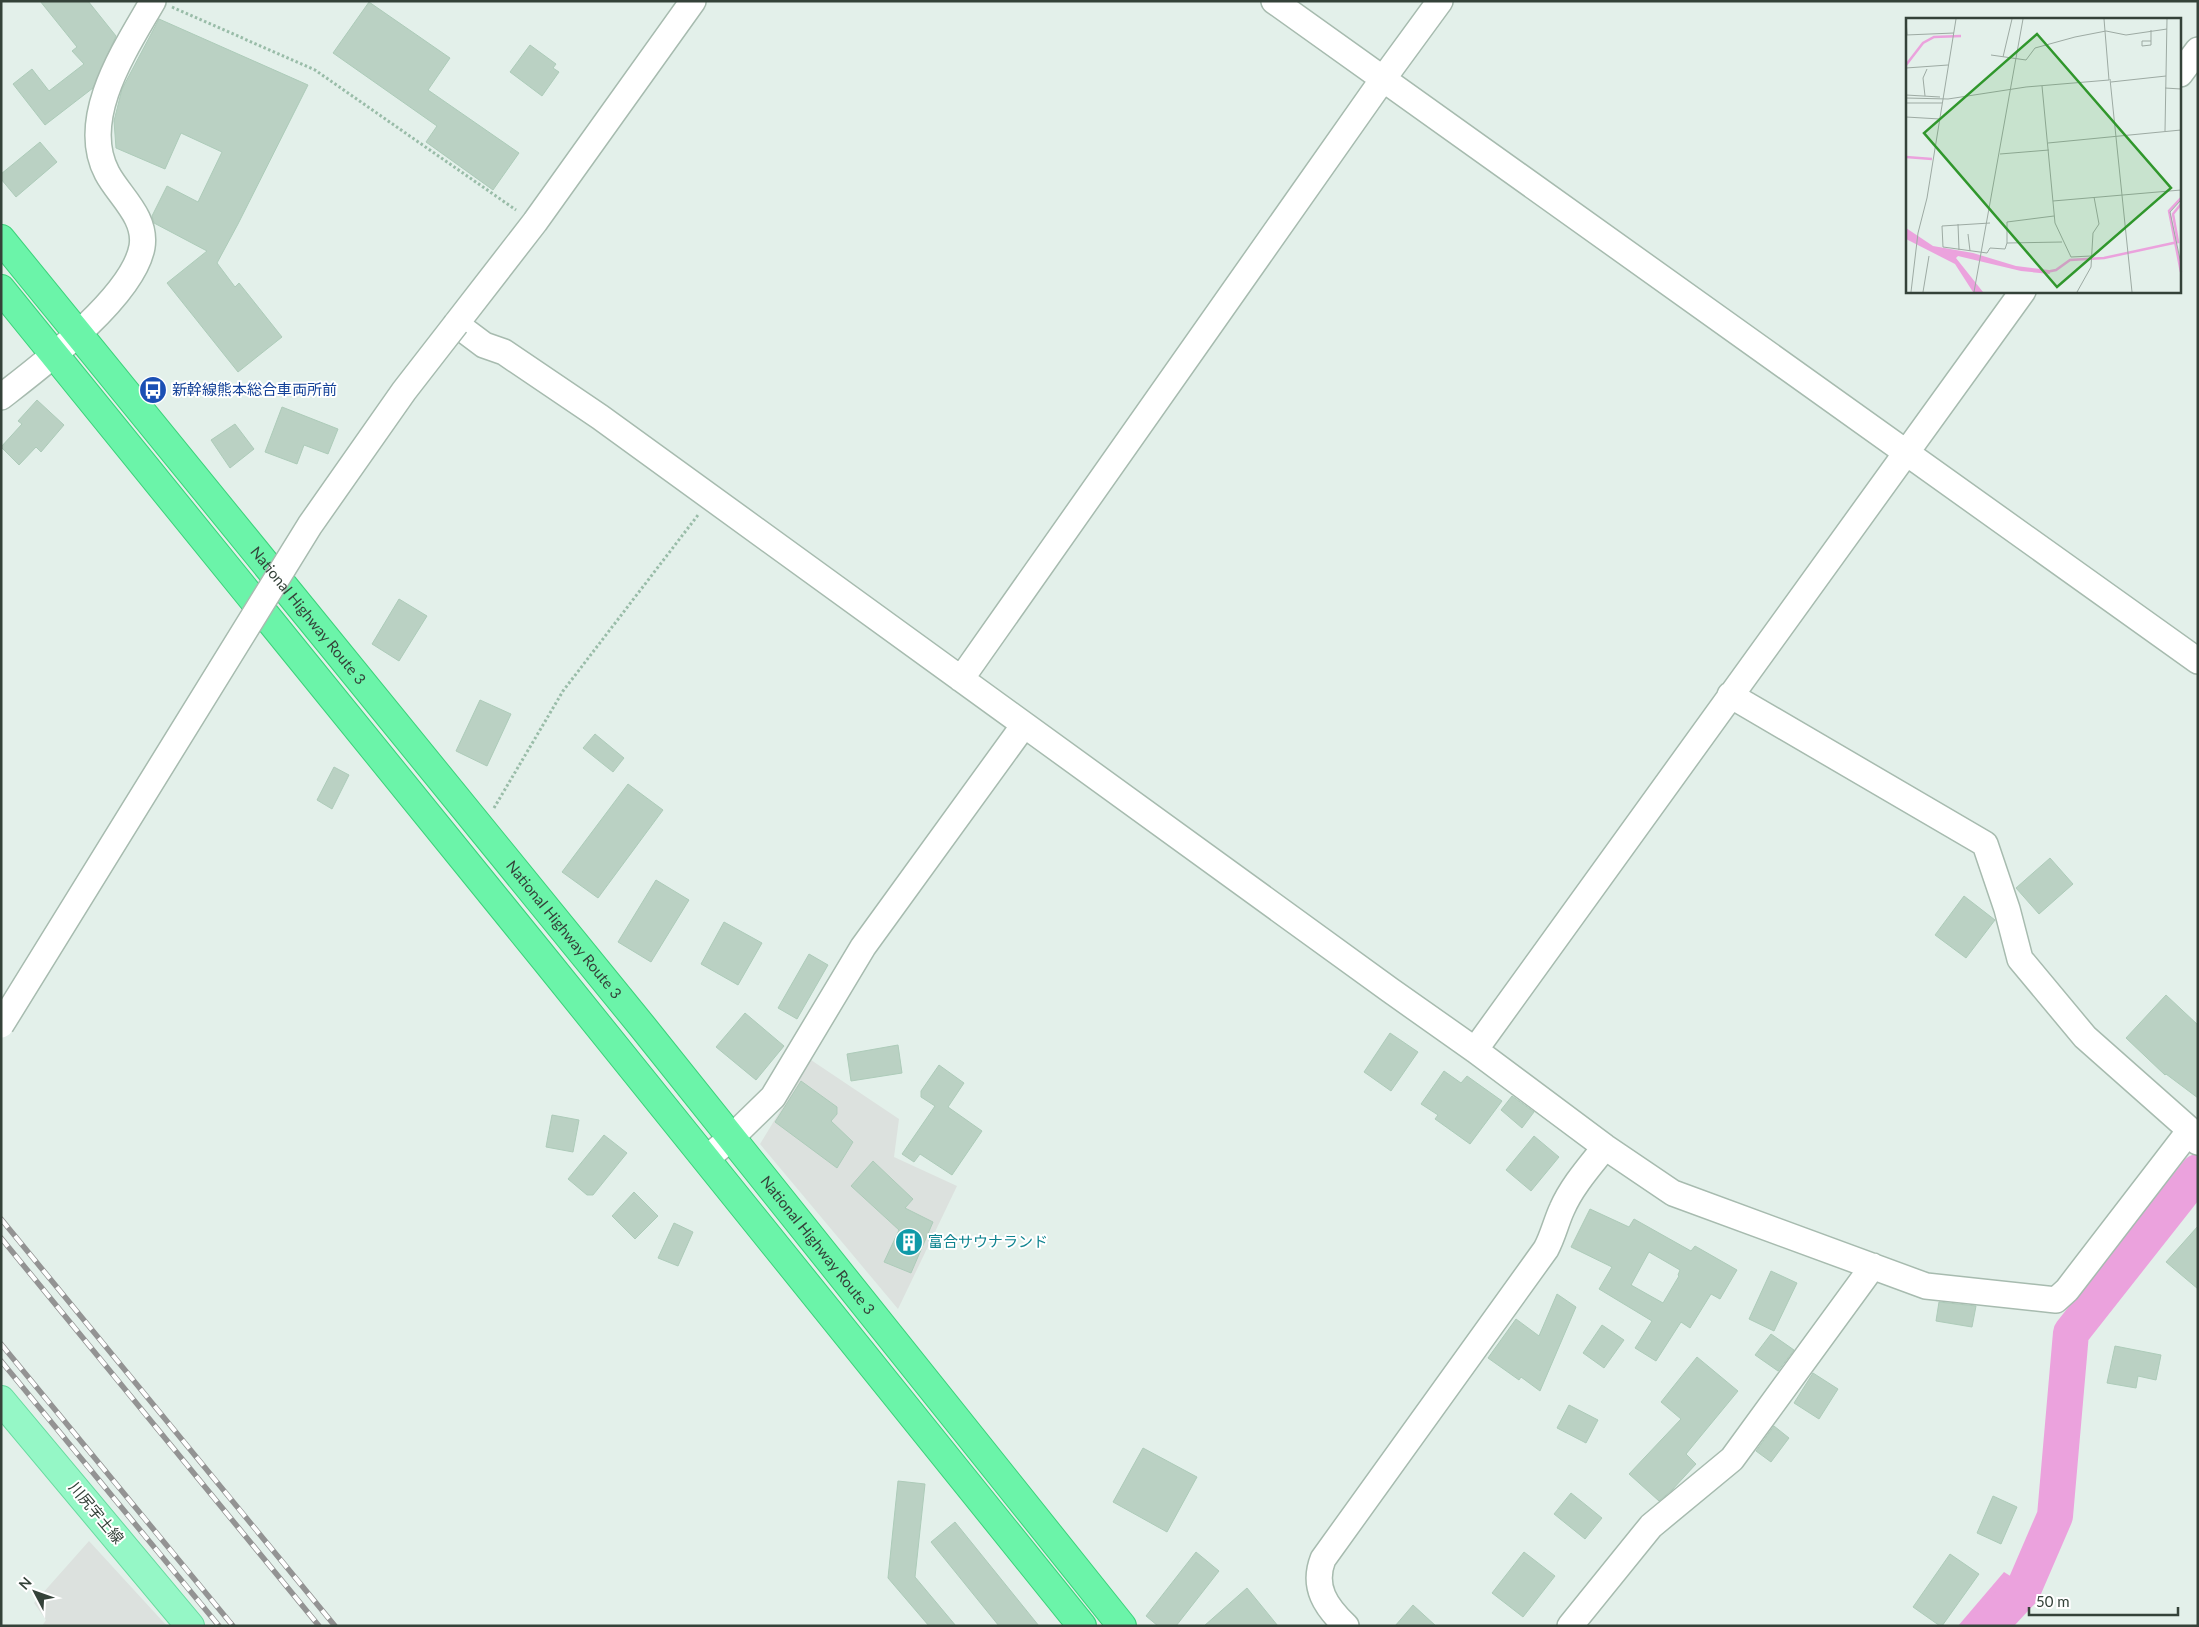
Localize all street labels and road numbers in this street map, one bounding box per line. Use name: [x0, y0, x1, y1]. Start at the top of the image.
street label: National Highway Route 3: [247, 543, 370, 688]
street label: National Highway Route 3: [503, 857, 626, 1002]
street label: National Highway Route 3: [757, 1172, 879, 1318]
street label: 川尻宇土線: [66, 1478, 128, 1547]

